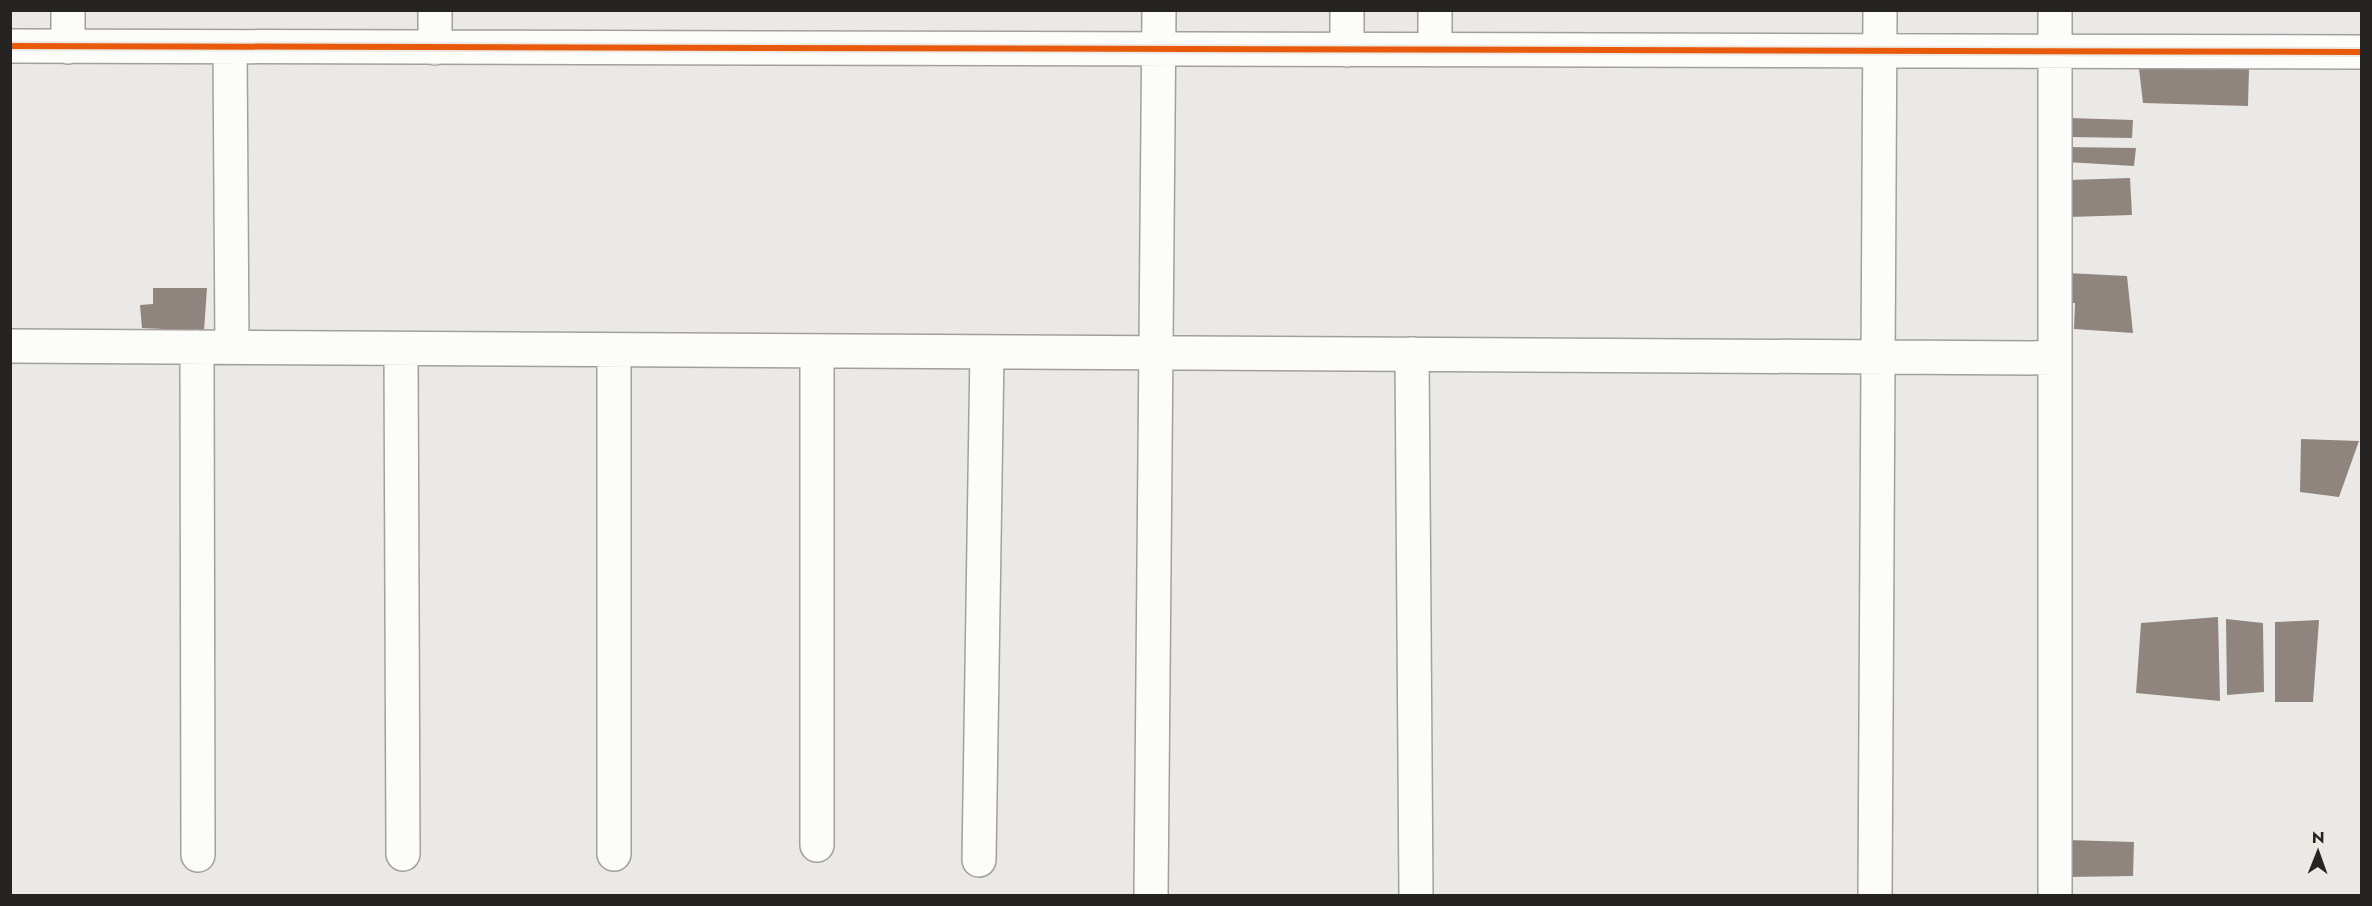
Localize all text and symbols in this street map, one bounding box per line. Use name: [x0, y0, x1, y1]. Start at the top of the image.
north arrow: [2288, 822, 2348, 882]
text: N: [2312, 826, 2325, 849]

